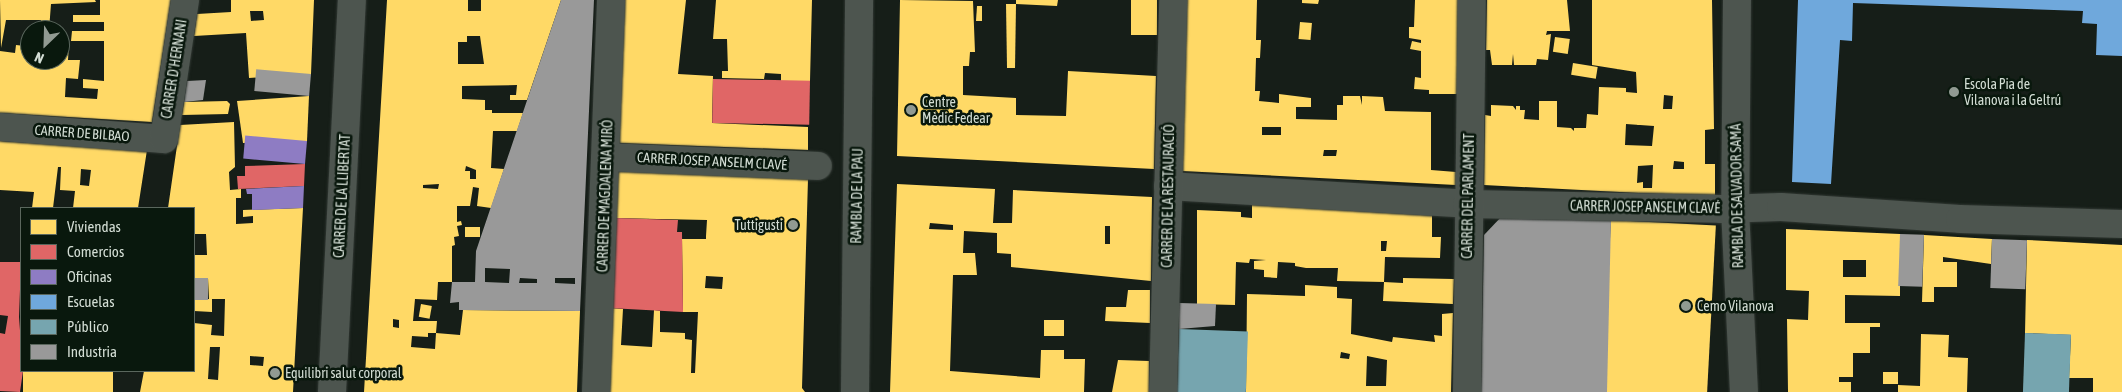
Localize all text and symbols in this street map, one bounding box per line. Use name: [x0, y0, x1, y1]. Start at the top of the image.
street label: CARRER D'HERNANI: [158, 18, 190, 120]
north arrow: [20, 20, 70, 70]
text: N: [32, 49, 46, 67]
place label: Escola Pia de Vilanova i la Geltrú: [1964, 76, 2061, 108]
marker: Escola Pia de Vilanova i la Geltrú: [1948, 86, 1960, 98]
place label: Centre Mèdic Fedear: [922, 94, 990, 126]
marker: Centre Mèdic Fedear: [904, 103, 918, 117]
street label: CARRER DE MAGDALENA MIRÓ: [594, 119, 616, 273]
street label: CARRER DE BILBAO: [34, 121, 130, 145]
street label: CARRER DE LA RESTAURACIÓ: [1158, 124, 1178, 268]
street label: RAMBLA DE SALVADOR SAMÀ: [1727, 124, 1747, 268]
street label: CARRER DEL PARLAMENT: [1459, 133, 1477, 259]
street label: CARRER DE LA LLIBERTAT: [330, 134, 354, 258]
street label: RAMBLA DE LA PAU: [848, 148, 866, 244]
street label: CARRER JOSEP ANSELM CLAVÉ: [637, 149, 787, 173]
street label: CARRER JOSEP ANSELM CLAVÉ: [1570, 197, 1720, 217]
legend: [20, 207, 195, 372]
place label: Tuttigusti: [735, 217, 783, 233]
text: Viviendas: [67, 218, 121, 235]
marker: Tuttigusti: [787, 219, 799, 231]
text: Comercios: [67, 243, 124, 260]
text: Oficinas: [67, 268, 112, 285]
text: Escuelas: [67, 293, 115, 310]
place label: Cemo Vilanova: [1697, 298, 1774, 314]
marker: Cemo Vilanova: [1679, 299, 1693, 313]
text: Público: [67, 318, 109, 335]
text: Industria: [67, 343, 117, 360]
place label: Equilibri salut corporal: [285, 365, 401, 381]
marker: Equilibri salut corporal: [269, 367, 281, 379]

